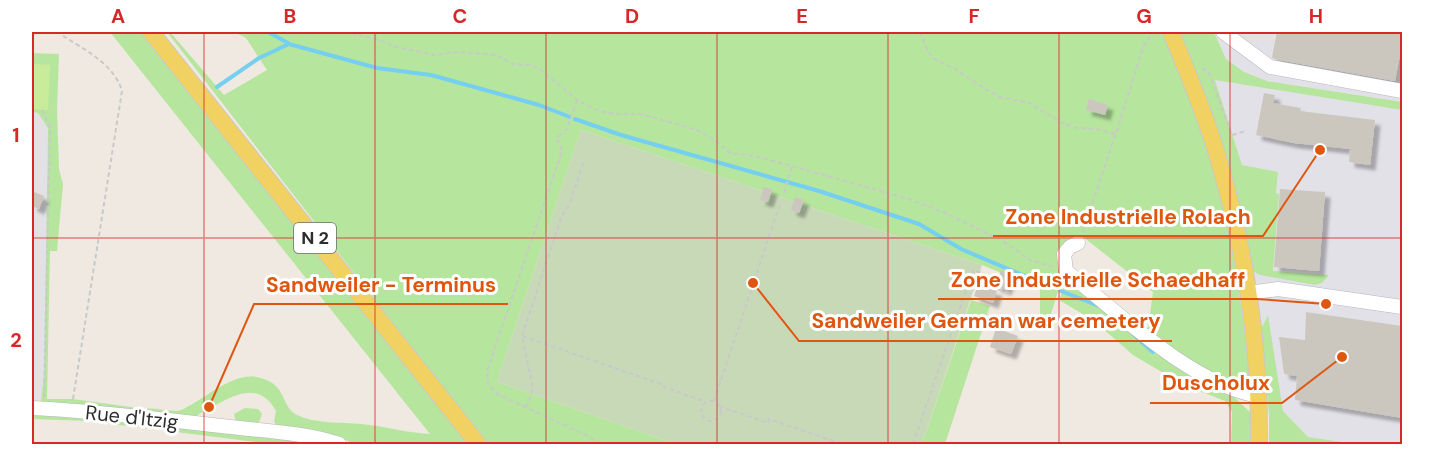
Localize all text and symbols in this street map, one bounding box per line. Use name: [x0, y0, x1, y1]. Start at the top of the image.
text: A: [111, 3, 125, 29]
text: B: [284, 3, 296, 29]
text: C: [453, 3, 467, 29]
text: D: [625, 3, 639, 29]
text: E: [796, 3, 808, 29]
text: F: [968, 3, 980, 29]
text: G: [1136, 3, 1152, 29]
text: H: [1309, 3, 1323, 29]
text: 1: [12, 122, 20, 148]
callout: Zone Industrielle Rolach: [993, 197, 1263, 236]
text: Zone Industrielle Rolach: [1005, 203, 1251, 231]
road number: N 2: [294, 223, 336, 253]
callout: Zone Industrielle Schaedhaff: [938, 260, 1257, 299]
callout: Sandweiler - Terminus: [254, 265, 508, 304]
text: Zone Industrielle Schaedhaff: [951, 266, 1245, 294]
text: Sandweiler - Terminus: [266, 271, 496, 299]
callout: Sandweiler German war cemetery: [799, 302, 1172, 341]
text: Sandweiler German war cemetery: [811, 307, 1161, 335]
text: 2: [10, 327, 22, 353]
callout: Duscholux: [1150, 364, 1282, 403]
text: Duscholux: [1162, 369, 1270, 397]
street label: Rue d'Itzig: [84, 399, 180, 435]

